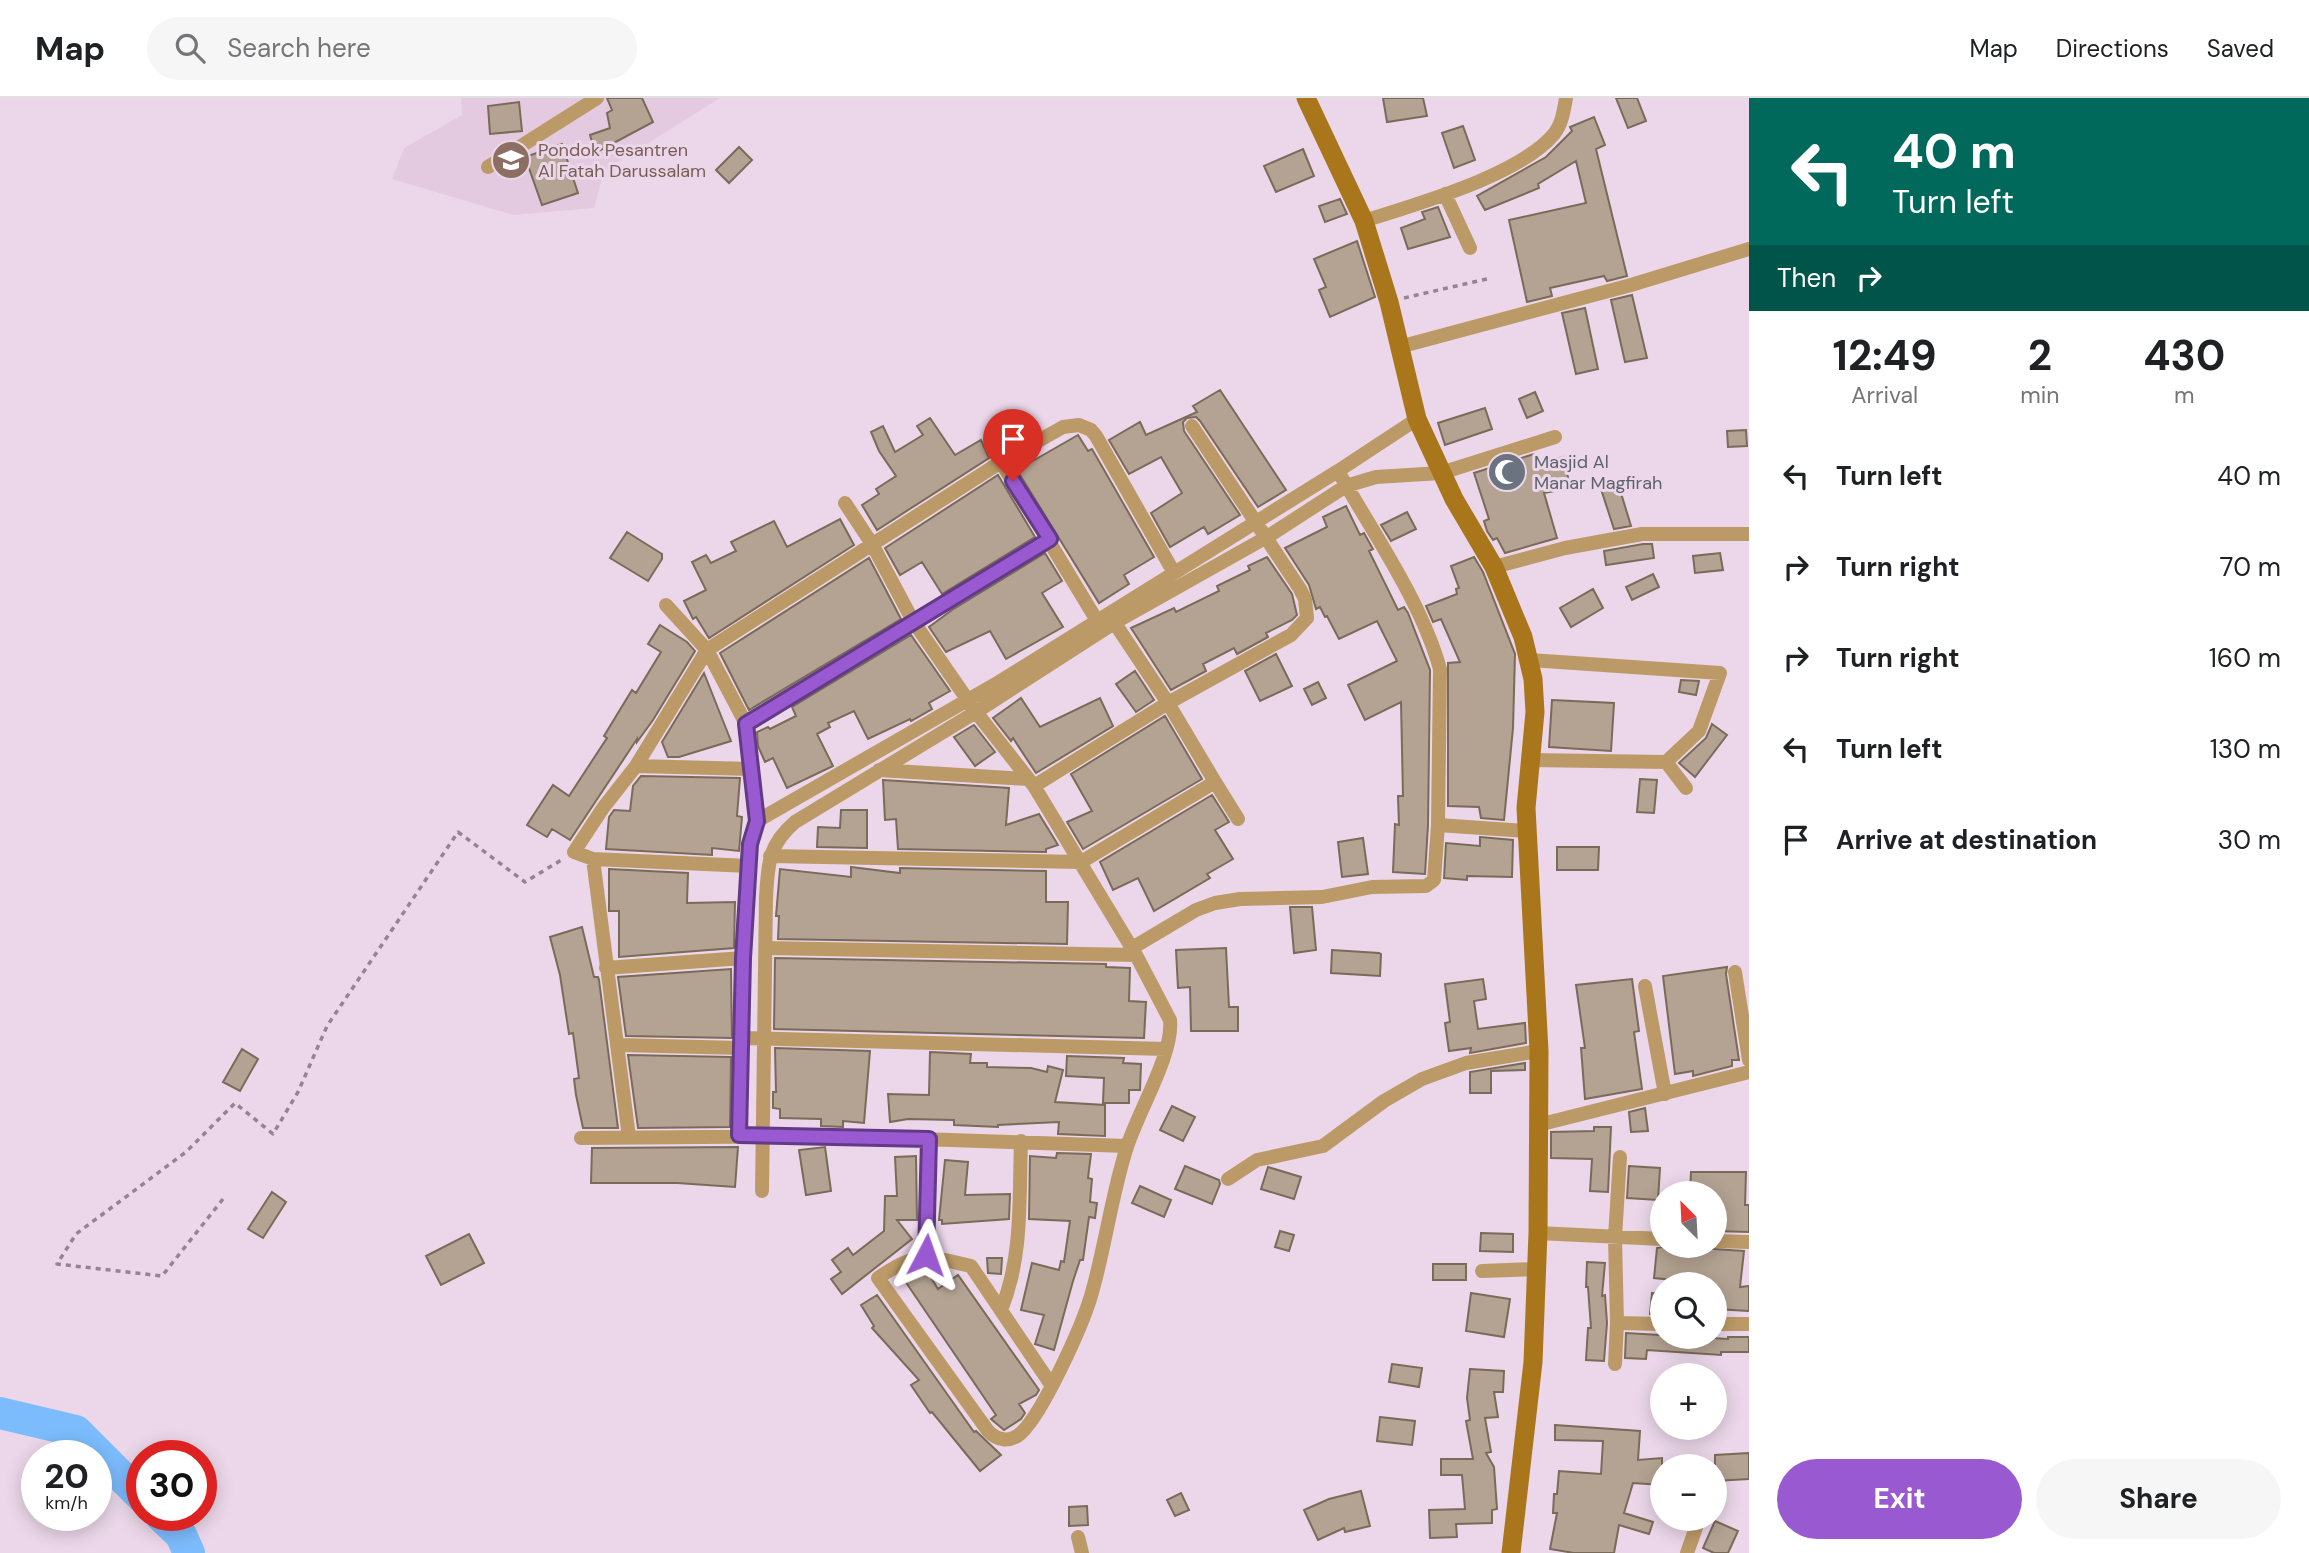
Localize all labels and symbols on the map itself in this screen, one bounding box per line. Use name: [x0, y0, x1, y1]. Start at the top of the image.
place label: Pondok Pesantren Al Fatah Darussalam: [538, 138, 706, 183]
school or university icon: Pondok Pesantren Al Fatah Darussalam: [490, 139, 532, 181]
pin: [983, 409, 1043, 481]
place label: Masjid Al Manar Magfirah: [1534, 450, 1662, 495]
mosque icon: Masjid Al Manar Magfirah: [1486, 451, 1528, 493]
north arrow: [1650, 1181, 1727, 1258]
position arrow: [889, 1218, 963, 1292]
speed limit sign: 30: [126, 1440, 217, 1531]

